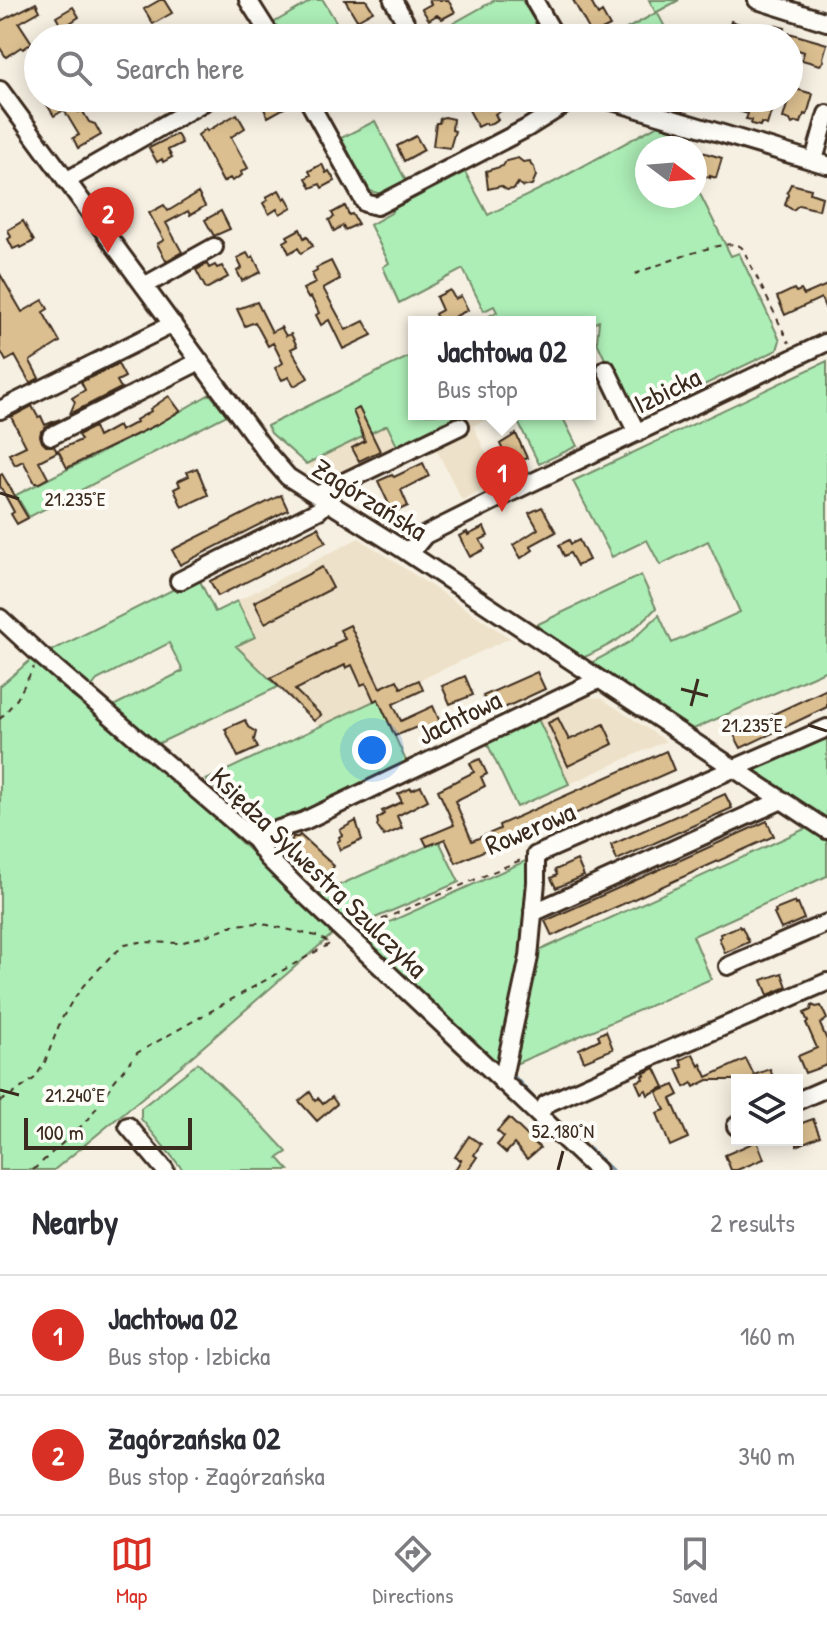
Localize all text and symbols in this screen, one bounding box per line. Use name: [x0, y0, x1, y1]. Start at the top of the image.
search box: [24, 24, 803, 112]
icon: search: [52, 46, 96, 90]
text: Search here: [116, 48, 244, 88]
north arrow: [635, 136, 707, 208]
pin: 2: [82, 187, 134, 253]
popup: [408, 316, 596, 420]
text: Jachtowa 02: [437, 331, 567, 371]
street label: Izbicka: [627, 358, 707, 422]
text: Bus stop: [437, 371, 517, 406]
pin: 1: [476, 446, 528, 512]
street label: Zagórzańska: [305, 449, 435, 549]
text: 21.235°E: [44, 485, 106, 512]
street label: Jachtowa: [411, 680, 507, 754]
text: 21.235°E: [721, 711, 783, 738]
your location: [352, 730, 392, 770]
street label: Księdza Sylwestra Szulczyka: [202, 758, 436, 986]
street label: Rowerowa: [479, 792, 581, 864]
map controls: [731, 1074, 803, 1146]
button: layers: [731, 1074, 803, 1146]
text: 21.240°E: [45, 1081, 105, 1108]
scale bar: [24, 1114, 192, 1150]
text: 100 m: [36, 1117, 84, 1147]
text: 52.180°N: [532, 1117, 594, 1144]
text: Nearby: [32, 1199, 118, 1245]
text: 2 results: [710, 1205, 795, 1240]
text: Jachtowa 02: [108, 1298, 238, 1338]
text: 1: [53, 1318, 63, 1353]
text: 160 m: [740, 1318, 795, 1353]
text: Bus stop · Izbicka: [108, 1338, 270, 1373]
text: Zagórzańska 02: [108, 1418, 280, 1458]
text: 2: [52, 1438, 64, 1473]
text: 340 m: [738, 1438, 795, 1473]
text: Bus stop · Zagórzańska: [108, 1458, 325, 1493]
tab: Map: [110, 1532, 154, 1610]
tab: Directions: [373, 1532, 454, 1610]
tab: Saved: [673, 1532, 717, 1610]

